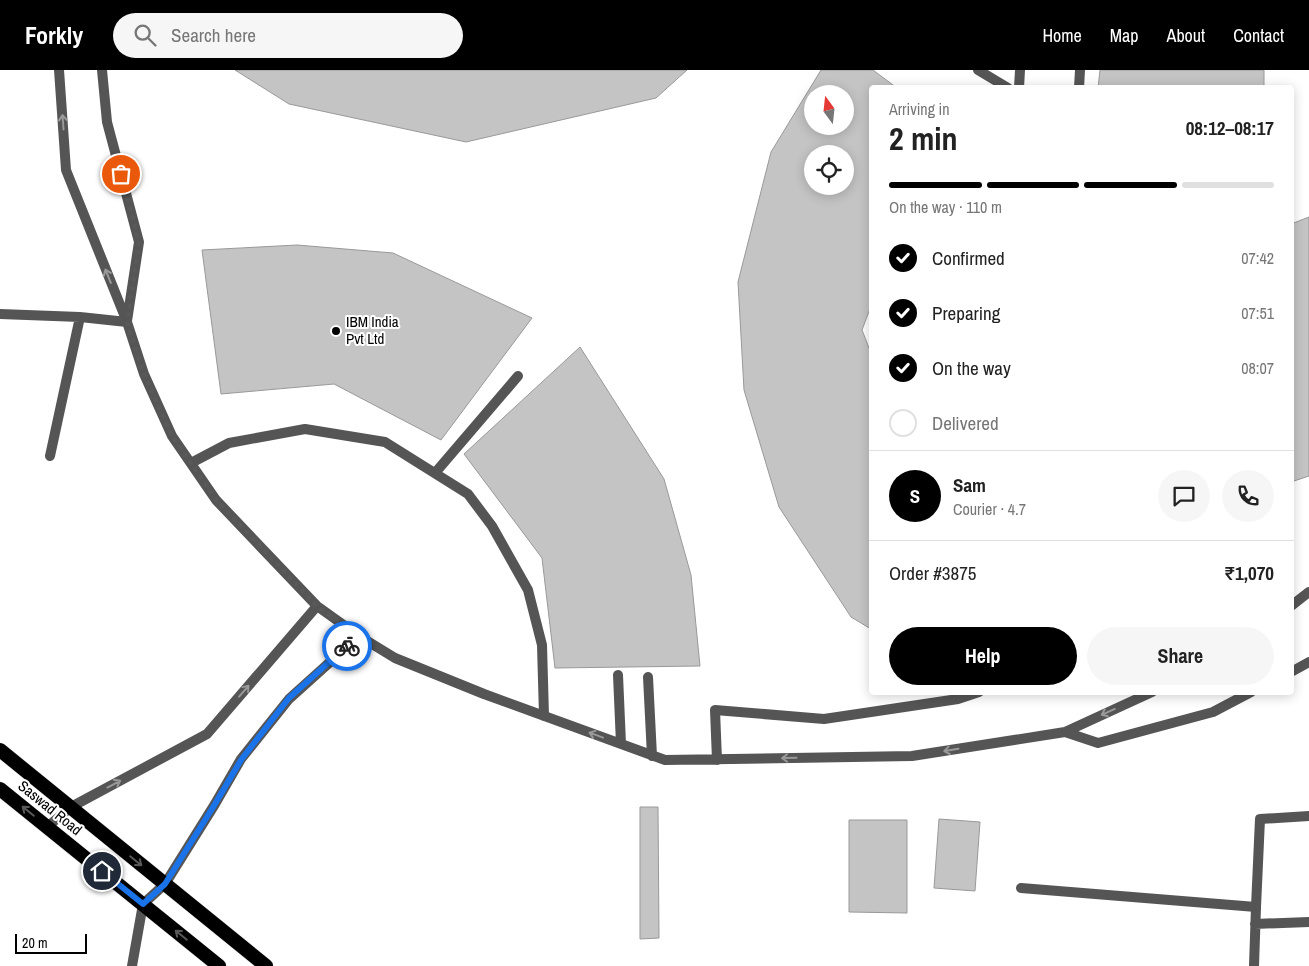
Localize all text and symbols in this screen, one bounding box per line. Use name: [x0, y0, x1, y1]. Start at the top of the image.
search box: [113, 13, 463, 58]
text: Forkly: [25, 19, 83, 51]
icon: search: [131, 21, 159, 49]
text: Search here: [171, 22, 256, 48]
text: Home: [1042, 23, 1082, 48]
text: Map: [1110, 23, 1139, 48]
text: About: [1167, 23, 1205, 48]
text: Contact: [1233, 23, 1284, 48]
north arrow: [804, 85, 854, 135]
map controls: [804, 85, 854, 195]
text: Arriving in: [889, 98, 950, 120]
one-way arrow: [58, 114, 67, 130]
text: 08:12–08:17: [1186, 115, 1274, 141]
text: 2 min: [889, 117, 958, 160]
button: locate: [804, 145, 854, 195]
pin: [100, 153, 142, 195]
icon: bag: [107, 160, 135, 188]
text: On the way · 110 m: [889, 196, 1002, 218]
icon: check: [889, 244, 917, 272]
text: Confirmed: [932, 245, 1005, 271]
text: 07:42: [1241, 247, 1274, 269]
one-way arrow: [103, 269, 113, 284]
icon: check: [889, 299, 917, 327]
text: Preparing: [932, 300, 1000, 326]
text: 07:51: [1241, 302, 1274, 324]
place label: IBM India Pvt Ltd: [346, 311, 399, 349]
marker: IBM India Pvt Ltd: [330, 325, 342, 337]
icon: check: [889, 354, 917, 382]
text: On the way: [932, 355, 1011, 381]
text: 08:07: [1241, 357, 1274, 379]
text: Delivered: [932, 410, 999, 436]
button: chat: [1158, 470, 1210, 522]
button: phone: [1222, 470, 1274, 522]
text: Sam: [953, 472, 986, 498]
text: S: [910, 483, 920, 509]
text: Courier · 4.7: [953, 498, 1026, 520]
text: Order #3875: [889, 560, 976, 586]
text: ₹1,070: [1224, 560, 1274, 586]
courier: [322, 621, 372, 671]
button: Help: [889, 627, 1077, 685]
button: Share: [1087, 627, 1274, 685]
icon: bike: [333, 632, 361, 660]
one-way arrow: [238, 684, 250, 697]
one-way arrow: [1101, 708, 1116, 718]
one-way arrow: [589, 730, 604, 739]
one-way arrow: [943, 745, 959, 755]
one-way arrow: [781, 754, 797, 763]
street label: Saswad Road: [14, 775, 87, 840]
one-way arrow: [107, 779, 122, 789]
one-way arrow: [21, 806, 34, 817]
pin: [81, 850, 123, 892]
one-way arrow: [130, 855, 143, 866]
icon: home: [88, 857, 116, 885]
one-way arrow: [175, 930, 188, 941]
scale bar: [15, 931, 88, 954]
text: 20 m: [22, 934, 48, 952]

